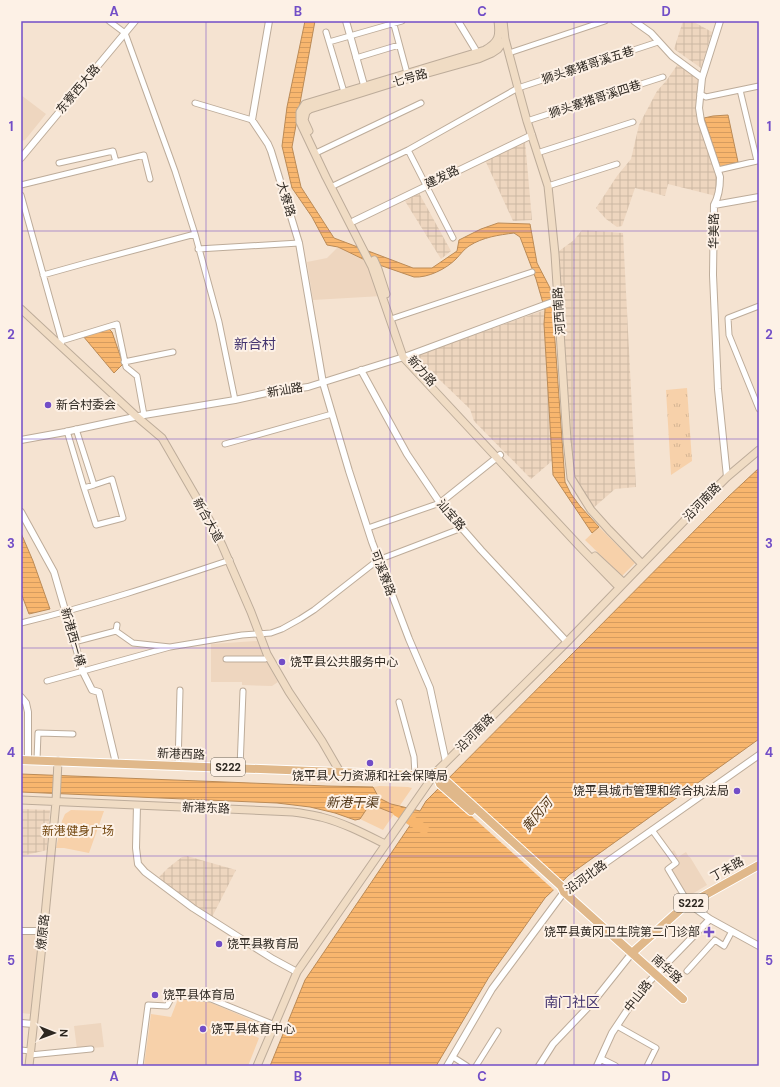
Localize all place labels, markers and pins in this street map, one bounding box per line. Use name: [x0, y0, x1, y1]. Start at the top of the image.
place label: 新合村委会: [56, 397, 116, 413]
marker: 新合村委会: [43, 400, 53, 410]
place label: 饶平县公共服务中心: [290, 654, 398, 670]
marker: 饶平县公共服务中心: [277, 657, 287, 667]
marker: 饶平县人力资源和社会保障局: [365, 758, 375, 768]
place label: 饶平县人力资源和社会保障局: [292, 768, 448, 784]
place label: 饶平县城市管理和综合执法局: [573, 783, 729, 799]
marker: 饶平县城市管理和综合执法局: [732, 786, 742, 796]
place label: 饶平县黄冈卫生院第二门诊部: [544, 924, 700, 940]
marker: 饶平县黄冈卫生院第二门诊部: [703, 926, 715, 938]
place label: 饶平县教育局: [227, 936, 299, 952]
marker: 饶平县教育局: [214, 939, 224, 949]
place label: 饶平县体育局: [163, 987, 235, 1003]
marker: 饶平县体育局: [150, 990, 160, 1000]
place label: 饶平县体育中心: [211, 1021, 295, 1037]
marker: 饶平县体育中心: [198, 1024, 208, 1034]

